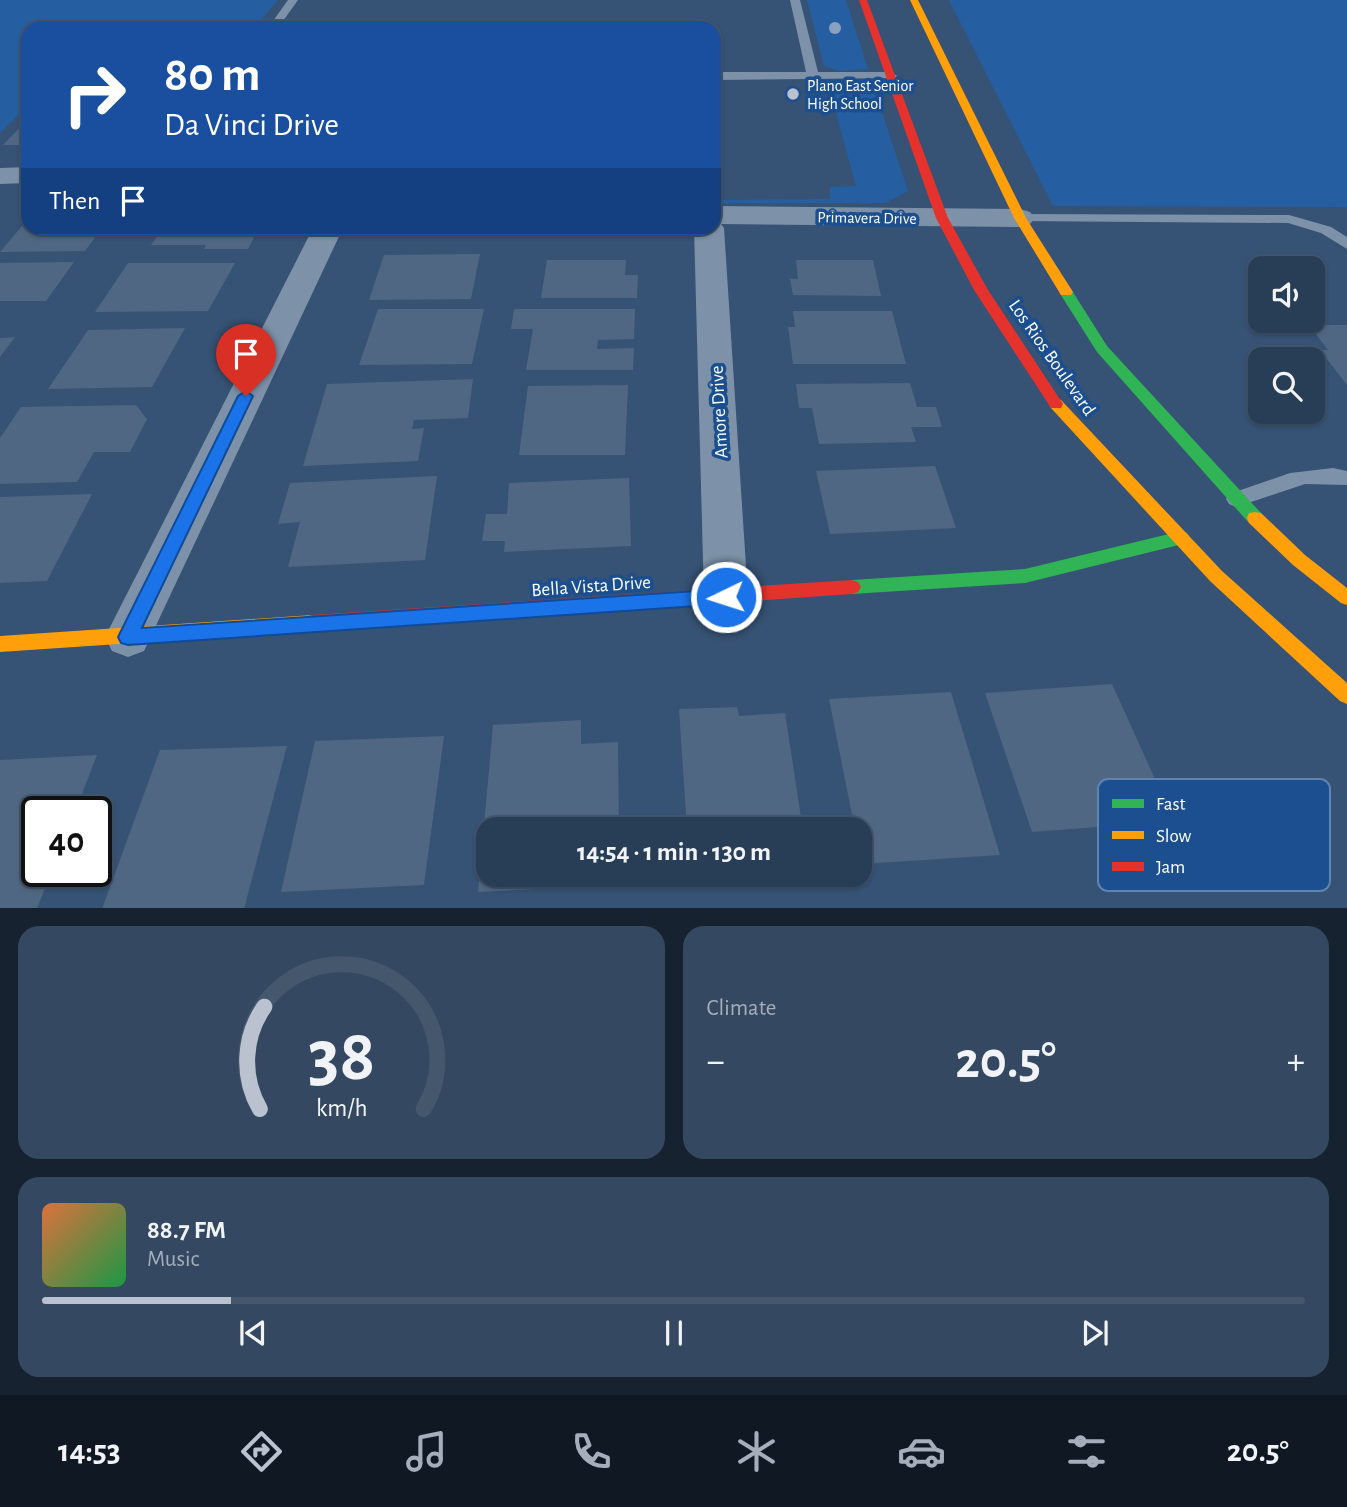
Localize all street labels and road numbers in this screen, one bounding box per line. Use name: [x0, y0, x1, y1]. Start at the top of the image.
street label: Primavera Drive: [817, 209, 917, 227]
street label: Los Rios Boulevard: [1005, 296, 1099, 419]
street label: Amore Drive: [708, 365, 731, 459]
street label: Bella Vista Drive: [531, 573, 652, 600]

